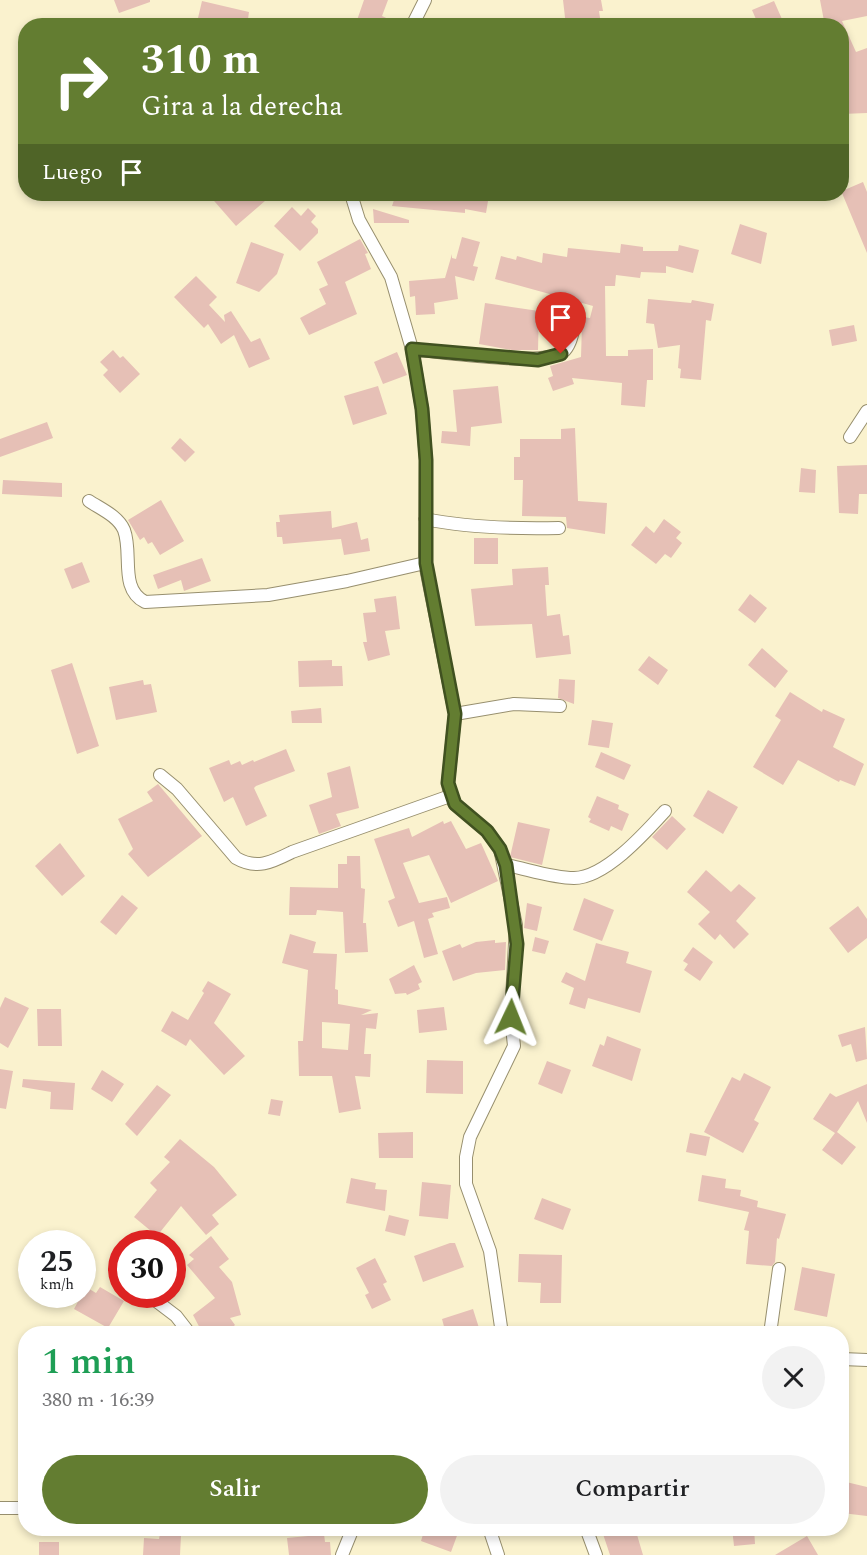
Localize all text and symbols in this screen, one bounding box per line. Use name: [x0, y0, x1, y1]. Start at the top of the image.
text: 310 m: [141, 29, 260, 92]
icon: right: [42, 42, 120, 120]
text: Gira a la derecha: [141, 86, 343, 128]
text: Luego: [42, 156, 103, 189]
icon: arrive: [115, 156, 148, 189]
pin: [535, 292, 586, 354]
icon: arrive: [544, 301, 577, 334]
position arrow: [479, 985, 543, 1049]
speed limit sign: 30: [108, 1230, 186, 1308]
text: 25: [40, 1239, 74, 1285]
text: km/h: [40, 1273, 74, 1296]
text: 1 min: [42, 1335, 135, 1390]
button: close: [762, 1346, 825, 1409]
text: 380 m · 16:39: [42, 1385, 154, 1415]
button: Salir: [42, 1455, 428, 1524]
button: Compartir: [440, 1455, 825, 1524]

